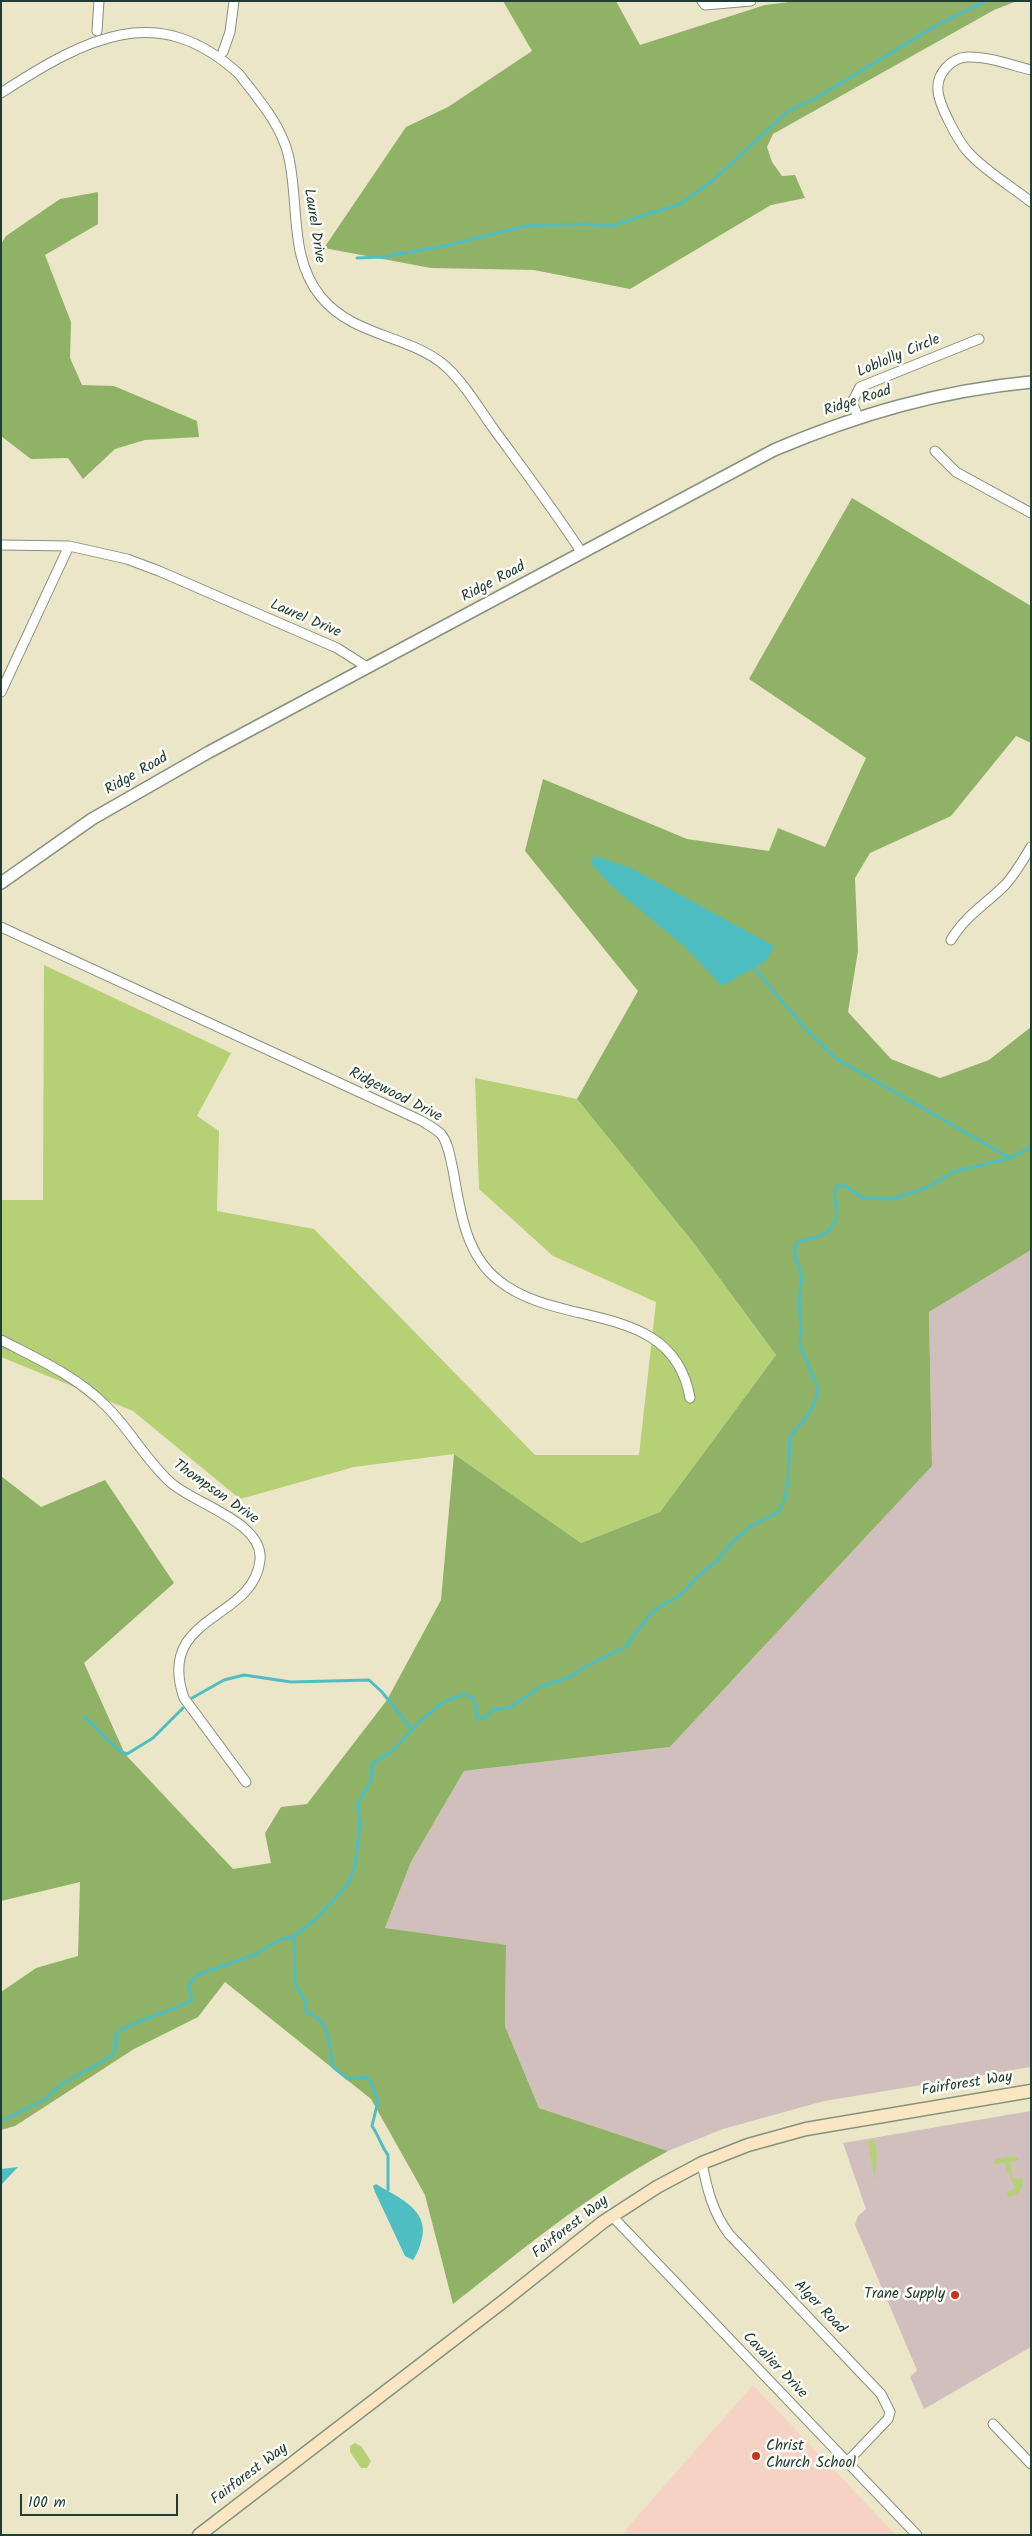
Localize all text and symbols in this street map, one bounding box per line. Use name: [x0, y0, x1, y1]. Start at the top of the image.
street label: Laurel Drive: [298, 187, 328, 265]
street label: Loblolly Circle: [855, 331, 943, 383]
street label: Ridge Road: [822, 383, 894, 421]
street label: Ridge Road: [459, 559, 529, 607]
street label: Laurel Drive: [267, 597, 343, 643]
street label: Ridge Road: [102, 750, 172, 800]
street label: Ridgewood Drive: [345, 1065, 445, 1127]
street label: Thompson Drive: [169, 1457, 261, 1529]
street label: Fairforest Way: [920, 2069, 1014, 2101]
street label: Fairforest Way: [529, 2193, 613, 2263]
street label: Alger Road: [789, 2277, 849, 2339]
place label: Trane Supply: [864, 2286, 945, 2304]
marker: Trane Supply: [949, 2289, 961, 2301]
street label: Cavalier Drive: [738, 2329, 810, 2403]
place label: Christ Church School: [766, 2438, 856, 2473]
street label: Fairforest Way: [208, 2440, 292, 2510]
marker: Christ Church School: [750, 2450, 762, 2462]
scale bar: [22, 2484, 180, 2516]
text: 100 m: [28, 2491, 66, 2515]

